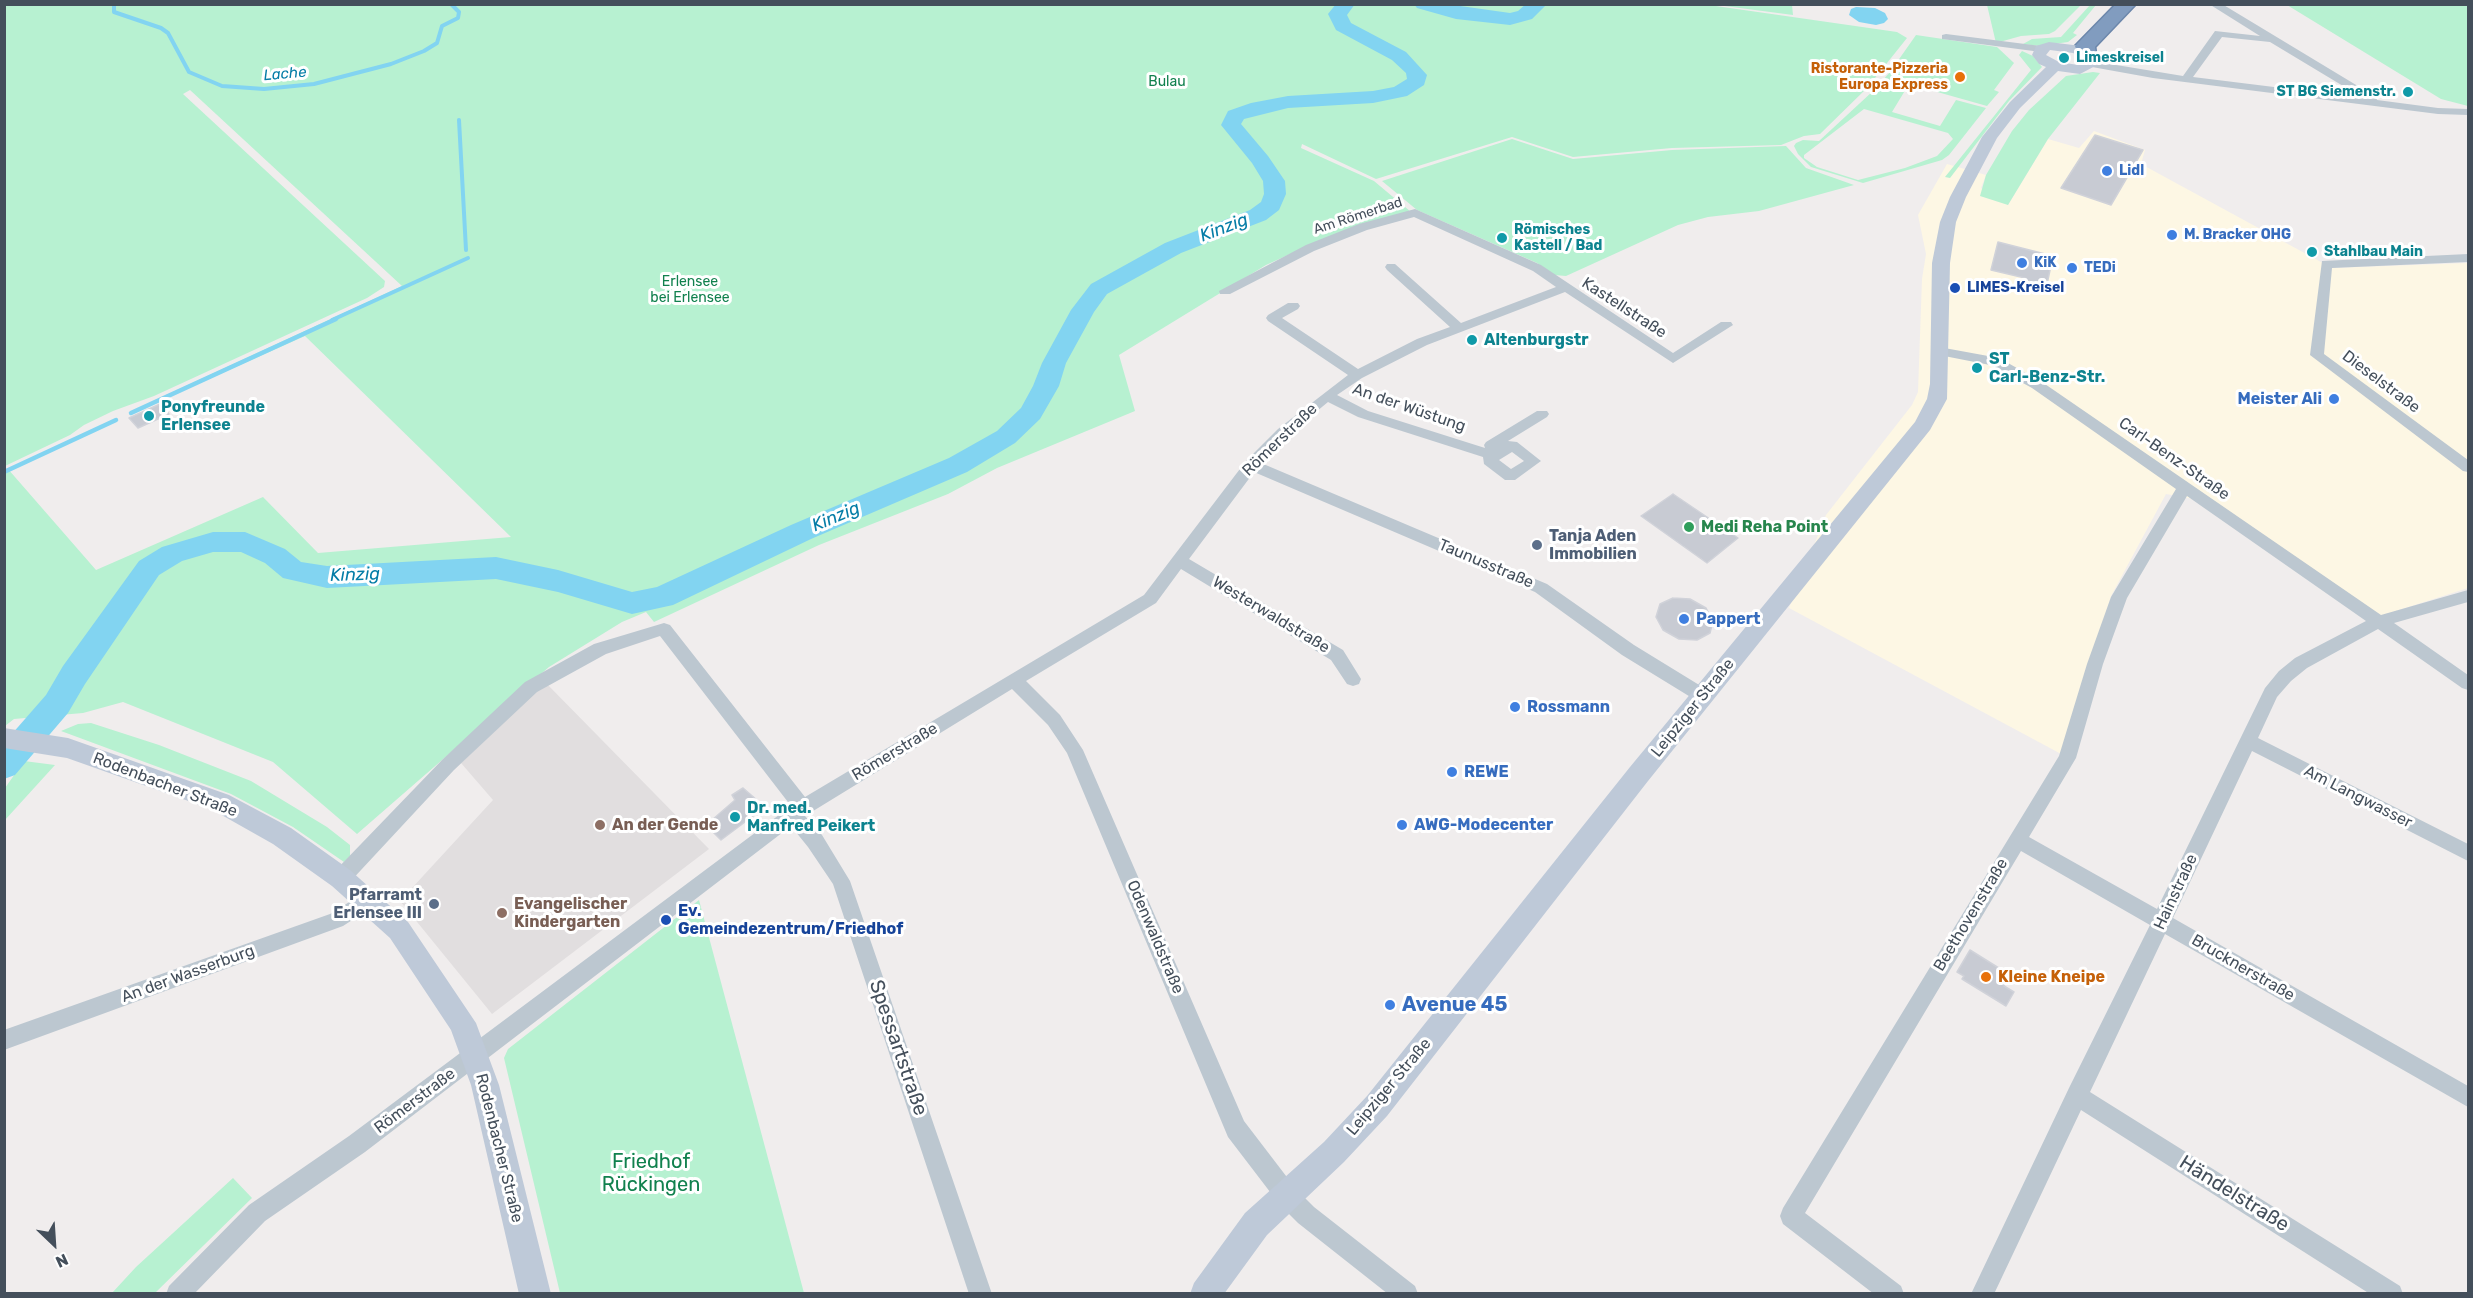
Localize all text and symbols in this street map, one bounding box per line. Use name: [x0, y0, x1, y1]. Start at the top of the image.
place label: Limeskreisel: [2076, 50, 2164, 66]
marker: Limeskreisel: [2057, 51, 2071, 65]
place label: Ristorante-Pizzeria Europa Express: [1811, 61, 1948, 94]
water label: Lache: [263, 63, 307, 85]
marker: Ristorante-Pizzeria Europa Express: [1953, 70, 1967, 84]
park label: Bulau: [1148, 74, 1186, 90]
place label: ST BG Siemenstr.: [2277, 84, 2396, 100]
marker: ST BG Siemenstr.: [2401, 85, 2415, 99]
place label: Lidl: [2119, 163, 2144, 179]
marker: Lidl: [2100, 164, 2114, 178]
street label: Am Römerbad: [1311, 194, 1405, 238]
water label: Kinzig: [1197, 209, 1251, 247]
place label: Römisches Kastell / Bad: [1514, 222, 1602, 255]
place label: M. Bracker OHG: [2184, 227, 2291, 243]
marker: M. Bracker OHG: [2165, 228, 2179, 242]
marker: Römisches Kastell / Bad: [1495, 231, 1509, 245]
place label: Stahlbau Main: [2324, 244, 2423, 260]
marker: Stahlbau Main: [2305, 245, 2319, 259]
place label: KiK: [2034, 255, 2057, 271]
marker: KiK: [2015, 256, 2029, 270]
place label: TEDi: [2084, 260, 2116, 276]
marker: TEDi: [2065, 261, 2079, 275]
park label: Erlensee bei Erlensee: [650, 274, 730, 306]
street label: Kastellstraße: [1578, 274, 1670, 342]
place label: LIMES-Kreisel: [1967, 280, 2064, 296]
marker: LIMES-Kreisel: [1948, 281, 1962, 295]
place label: Altenburgstr: [1484, 330, 1589, 350]
marker: Altenburgstr: [1465, 333, 1479, 347]
street label: Dieselstraße: [2338, 347, 2424, 417]
place label: ST Carl-Benz-Str.: [1989, 349, 2105, 387]
marker: ST Carl-Benz-Str.: [1970, 361, 1984, 375]
street label: An der Wüstung: [1350, 380, 1468, 436]
place label: Meister Ali: [2238, 389, 2322, 409]
marker: Meister Ali: [2327, 392, 2341, 406]
place label: Ponyfreunde Erlensee: [161, 397, 265, 435]
street label: Römerstraße: [1239, 400, 1321, 480]
marker: Ponyfreunde Erlensee: [142, 409, 156, 423]
street label: Carl-Benz-Straße: [2115, 414, 2233, 504]
water label: Kinzig: [809, 497, 863, 537]
place label: Medi Reha Point: [1701, 517, 1828, 537]
marker: Medi Reha Point: [1682, 520, 1696, 534]
place label: Tanja Aden Immobilien: [1549, 526, 1637, 564]
street label: Taunusstraße: [1436, 535, 1536, 593]
marker: Tanja Aden Immobilien: [1530, 538, 1544, 552]
water label: Kinzig: [330, 563, 380, 587]
street label: Westerwaldstraße: [1209, 572, 1333, 658]
place label: Pappert: [1696, 609, 1761, 629]
marker: Pappert: [1677, 612, 1691, 626]
street label: Leipziger Straße: [1647, 655, 1739, 761]
place label: Rossmann: [1527, 697, 1610, 717]
marker: Rossmann: [1508, 700, 1522, 714]
street label: Römerstraße: [849, 719, 941, 785]
street label: Rodenbacher Straße: [90, 749, 240, 821]
street label: Am Langwasser: [2301, 761, 2415, 833]
place label: REWE: [1464, 762, 1509, 782]
marker: REWE: [1445, 765, 1459, 779]
place label: Dr. med. Manfred Peikert: [747, 798, 875, 836]
marker: Dr. med. Manfred Peikert: [728, 810, 742, 824]
place label: An der Gende: [612, 815, 718, 835]
place label: AWG-Modecenter: [1414, 815, 1553, 835]
marker: An der Gende: [593, 818, 607, 832]
marker: AWG-Modecenter: [1395, 818, 1409, 832]
street label: Hainstraße: [2150, 851, 2202, 933]
street label: Beethovenstraße: [1930, 855, 2012, 975]
street label: Odenwaldstraße: [1122, 877, 1188, 997]
place label: Pfarramt Erlensee III: [333, 885, 422, 923]
place label: Evangelischer Kindergarten: [514, 894, 627, 932]
marker: Pfarramt Erlensee III: [427, 897, 441, 911]
place label: Ev. Gemeindezentrum/Friedhof: [678, 901, 903, 939]
marker: Evangelischer Kindergarten: [495, 906, 509, 920]
marker: Ev. Gemeindezentrum/Friedhof: [659, 913, 673, 927]
street label: Brucknerstraße: [2188, 931, 2298, 1005]
street label: An der Wasserburg: [119, 941, 257, 1007]
place label: Kleine Kneipe: [1998, 967, 2105, 987]
marker: Kleine Kneipe: [1979, 970, 1993, 984]
street label: Spessartstraße: [864, 977, 932, 1119]
place label: Avenue 45: [1402, 993, 1507, 1017]
marker: Avenue 45: [1383, 998, 1397, 1012]
street label: Leipziger Straße: [1343, 1034, 1435, 1140]
street label: Römerstraße: [371, 1064, 459, 1138]
street label: Rodenbacher Straße: [471, 1071, 527, 1225]
park label: Friedhof Rückingen: [602, 1150, 700, 1197]
street label: Händelstraße: [2175, 1151, 2293, 1237]
north arrow: [24, 1214, 84, 1274]
text: N: [53, 1250, 71, 1272]

